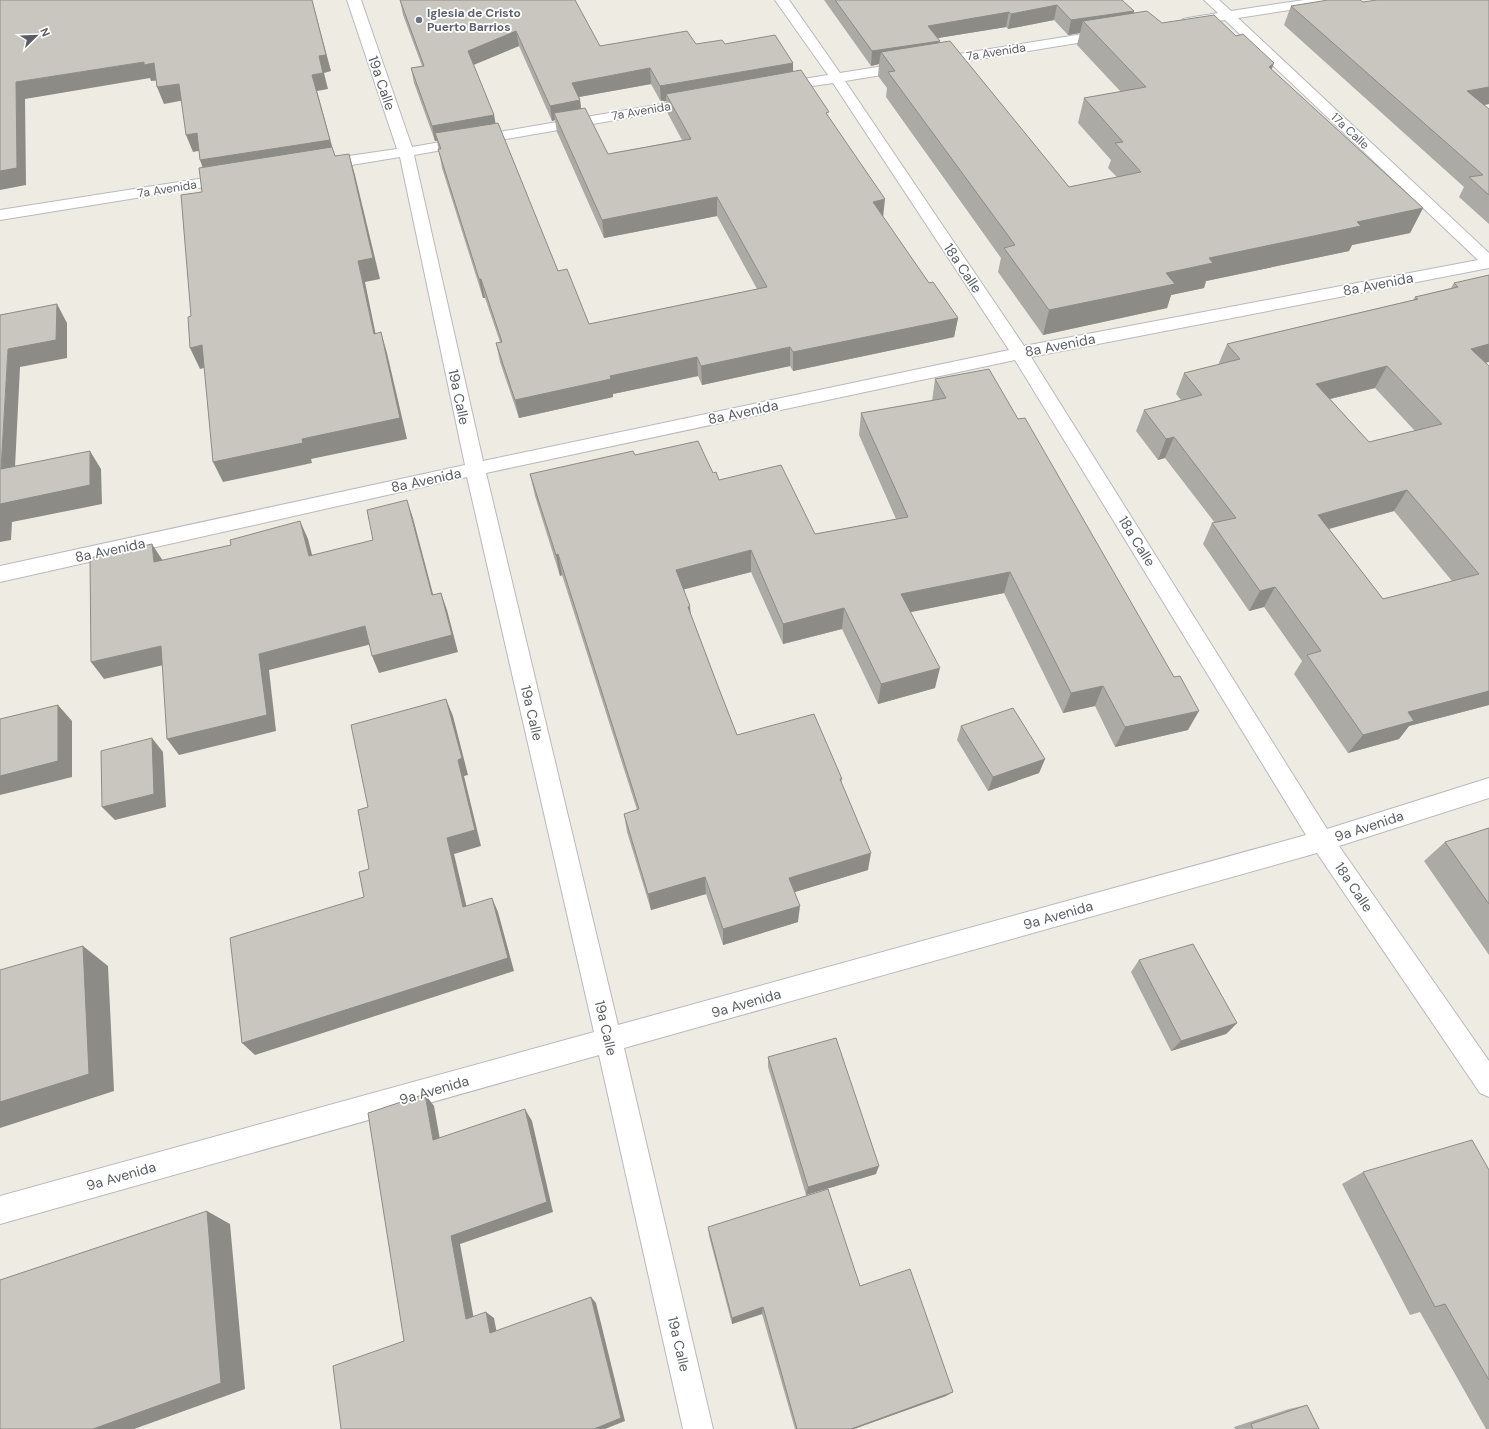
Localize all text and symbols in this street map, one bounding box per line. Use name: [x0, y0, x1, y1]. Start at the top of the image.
place label: Iglesia de Cristo Puerto Barrios: [427, 5, 521, 35]
marker: Iglesia de Cristo Puerto Barrios: [414, 15, 424, 25]
north arrow: [16, 16, 56, 56]
text: N: [37, 26, 53, 39]
street label: 7a Avenida: [965, 39, 1027, 65]
street label: 19a Calle: [364, 53, 400, 113]
street label: 7a Avenida: [610, 98, 672, 124]
street label: 17a Calle: [1327, 109, 1373, 153]
street label: 7a Avenida: [136, 176, 198, 202]
street label: 18a Calle: [940, 240, 986, 296]
street label: 8a Avenida: [1341, 268, 1415, 300]
street label: 8a Avenida: [1023, 329, 1097, 361]
street label: 19a Calle: [444, 368, 474, 426]
street label: 8a Avenida: [706, 396, 780, 428]
street label: 8a Avenida: [389, 464, 463, 496]
street label: 18a Calle: [1115, 512, 1160, 570]
street label: 8a Avenida: [73, 534, 147, 566]
street label: 19a Calle: [517, 684, 547, 743]
street label: 9a Avenida: [1332, 806, 1406, 846]
street label: 18a Calle: [1331, 859, 1377, 915]
street label: 9a Avenida: [1021, 896, 1095, 934]
street label: 9a Avenida: [709, 984, 783, 1022]
street label: 19a Calle: [591, 999, 621, 1058]
street label: 9a Avenida: [397, 1071, 471, 1109]
street label: 9a Avenida: [84, 1157, 158, 1195]
street label: 19a Calle: [664, 1315, 694, 1374]

